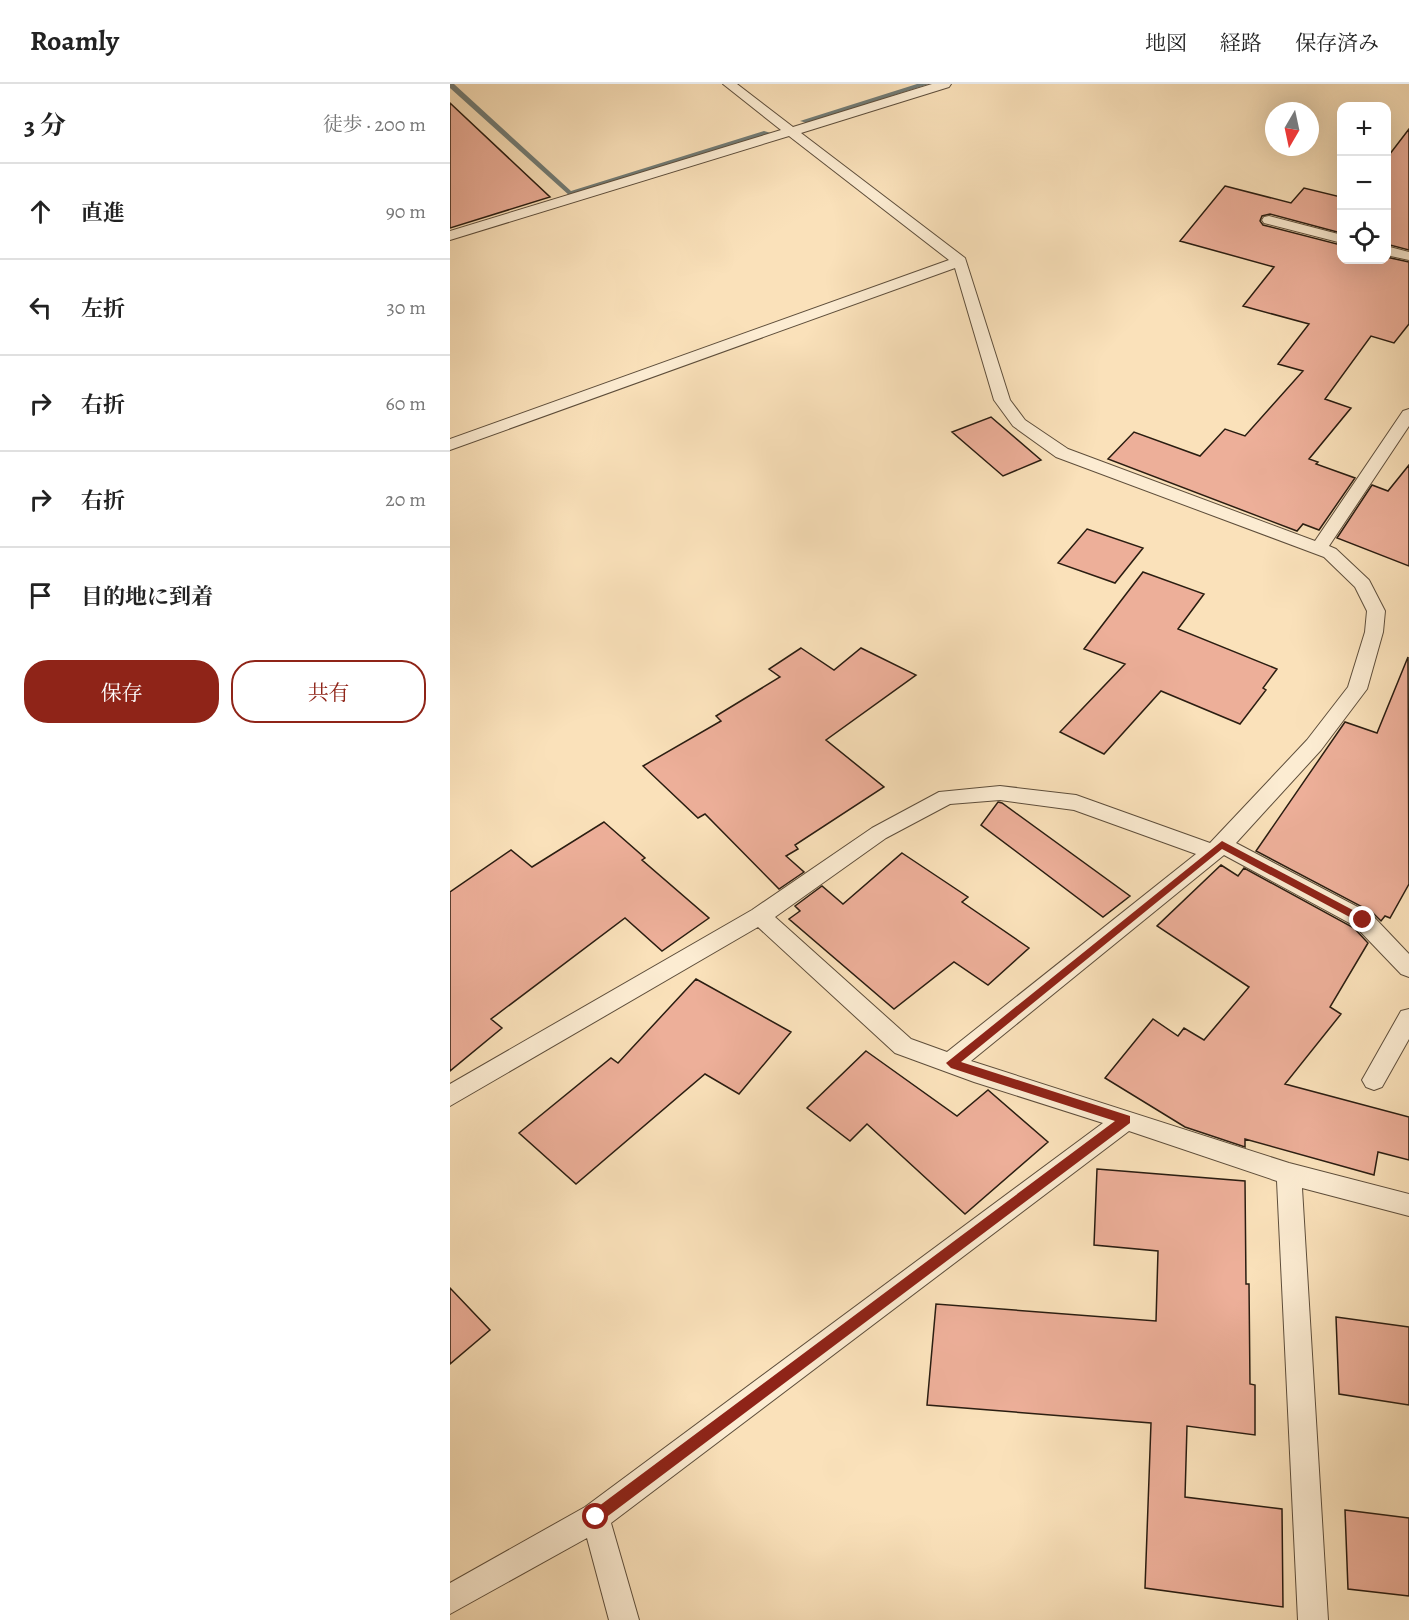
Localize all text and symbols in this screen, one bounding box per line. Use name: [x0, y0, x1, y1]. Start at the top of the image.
text: Roamly: [30, 22, 119, 60]
text: 地図: [1145, 29, 1187, 57]
text: 経路: [1220, 29, 1262, 57]
text: 保存済み: [1295, 29, 1379, 57]
north arrow: [1265, 102, 1319, 156]
map controls: [1337, 102, 1391, 264]
button: +: [1337, 102, 1391, 156]
text: 3 分: [24, 108, 66, 143]
text: 徒歩 · 200 m: [323, 111, 426, 138]
button: −: [1337, 156, 1391, 210]
icon: ahead: [24, 195, 57, 228]
text: 直進: [81, 198, 125, 228]
text: 90 m: [386, 198, 426, 225]
button: locate: [1337, 210, 1391, 264]
icon: left: [24, 291, 57, 324]
text: 左折: [81, 294, 125, 324]
text: 30 m: [386, 294, 426, 321]
icon: right: [24, 387, 57, 420]
text: 右折: [81, 390, 125, 420]
text: 60 m: [386, 390, 426, 417]
icon: right: [24, 483, 57, 516]
text: 右折: [81, 486, 125, 516]
text: 20 m: [385, 486, 426, 513]
icon: arrive: [24, 579, 57, 612]
text: 目的地に到着: [81, 582, 213, 612]
button: 保存: [24, 660, 219, 723]
button: 共有: [231, 660, 426, 723]
route end: [1349, 906, 1375, 932]
route start: [582, 1503, 608, 1529]

